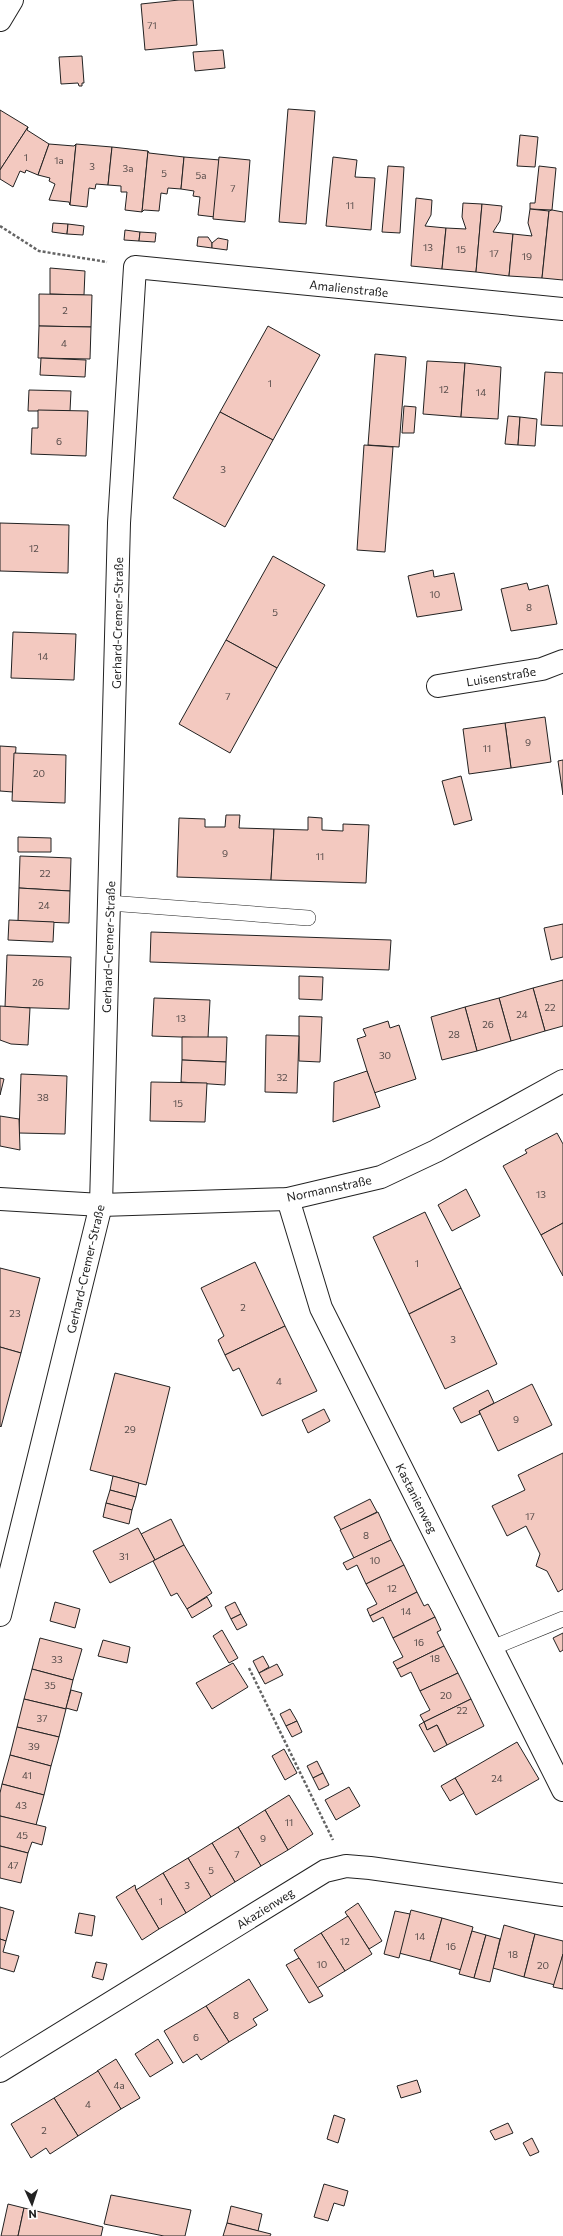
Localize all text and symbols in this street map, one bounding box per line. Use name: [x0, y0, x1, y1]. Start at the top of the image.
house number: 71: [147, 19, 157, 31]
house number: 1: [24, 151, 28, 163]
house number: 1a: [54, 154, 64, 166]
house number: 3: [89, 160, 95, 172]
house number: 3a: [123, 162, 133, 174]
house number: 5: [161, 167, 167, 179]
house number: 5a: [196, 169, 206, 181]
house number: 7: [230, 182, 236, 194]
house number: 11: [346, 199, 354, 211]
house number: 13: [423, 241, 433, 253]
house number: 15: [456, 243, 466, 255]
house number: 17: [489, 247, 499, 259]
house number: 19: [522, 250, 532, 262]
street label: Amalienstraße: [309, 277, 389, 299]
house number: 2: [62, 304, 68, 316]
house number: 4: [61, 337, 67, 349]
house number: 1: [268, 377, 272, 389]
house number: 12: [439, 383, 449, 395]
house number: 14: [476, 386, 486, 398]
house number: 6: [56, 435, 62, 447]
house number: 3: [220, 463, 226, 475]
house number: 12: [29, 542, 39, 554]
street label: Gerhard-Cremer-Straße: [109, 557, 125, 689]
house number: 10: [430, 588, 440, 600]
house number: 8: [526, 601, 532, 613]
house number: 5: [272, 606, 278, 618]
house number: 14: [38, 650, 48, 662]
street label: Luisenstraße: [465, 664, 537, 688]
house number: 7: [225, 690, 231, 702]
house number: 9: [525, 736, 531, 748]
house number: 11: [483, 742, 491, 754]
house number: 20: [33, 767, 45, 779]
house number: 9: [222, 847, 228, 859]
house number: 11: [316, 850, 324, 862]
house number: 22: [39, 867, 51, 879]
street label: Gerhard-Cremer-Straße: [99, 881, 117, 1013]
house number: 24: [38, 899, 50, 911]
house number: 26: [32, 976, 44, 988]
house number: 22: [544, 1001, 556, 1013]
house number: 24: [516, 1008, 528, 1020]
house number: 13: [176, 1012, 186, 1024]
house number: 26: [482, 1018, 494, 1030]
house number: 28: [448, 1028, 460, 1040]
house number: 30: [379, 1049, 391, 1061]
house number: 32: [276, 1071, 288, 1083]
house number: 38: [37, 1091, 49, 1103]
house number: 15: [173, 1097, 183, 1109]
street label: Normannstraße: [285, 1172, 373, 1204]
house number: 13: [536, 1188, 546, 1200]
street label: Gerhard-Cremer-Straße: [63, 1203, 107, 1335]
house number: 1: [415, 1257, 419, 1269]
house number: 2: [240, 1301, 246, 1313]
house number: 23: [9, 1307, 21, 1319]
house number: 3: [450, 1333, 456, 1345]
house number: 4: [276, 1375, 282, 1387]
house number: 9: [513, 1413, 519, 1425]
house number: 29: [124, 1423, 136, 1435]
street label: Kastanienweg: [393, 1461, 441, 1536]
house number: 17: [525, 1510, 535, 1522]
house number: 8: [363, 1529, 369, 1541]
house number: 31: [119, 1550, 129, 1562]
house number: 10: [370, 1554, 380, 1566]
house number: 12: [387, 1582, 397, 1594]
house number: 14: [401, 1605, 411, 1617]
house number: 16: [414, 1636, 424, 1648]
house number: 18: [430, 1652, 440, 1664]
house number: 33: [51, 1653, 63, 1665]
house number: 35: [44, 1679, 56, 1691]
house number: 20: [440, 1689, 452, 1701]
house number: 22: [456, 1704, 468, 1716]
house number: 37: [37, 1712, 47, 1724]
house number: 39: [28, 1740, 40, 1752]
house number: 41: [22, 1769, 32, 1781]
house number: 24: [491, 1772, 503, 1784]
house number: 43: [15, 1799, 27, 1811]
house number: 11: [285, 1816, 293, 1828]
house number: 45: [16, 1829, 28, 1841]
house number: 9: [260, 1832, 266, 1844]
house number: 7: [234, 1848, 240, 1860]
house number: 47: [7, 1859, 19, 1871]
house number: 5: [208, 1864, 214, 1876]
house number: 3: [184, 1879, 190, 1891]
street label: Akazienweg: [234, 1884, 297, 1931]
house number: 1: [159, 1895, 163, 1907]
house number: 14: [415, 1930, 425, 1942]
house number: 12: [340, 1935, 350, 1947]
house number: 16: [446, 1940, 456, 1952]
house number: 18: [508, 1948, 518, 1960]
house number: 10: [317, 1958, 327, 1970]
house number: 20: [537, 1959, 549, 1971]
house number: 8: [233, 2009, 239, 2021]
house number: 6: [193, 2031, 199, 2043]
house number: 4a: [113, 2079, 125, 2091]
house number: 4: [85, 2098, 91, 2110]
house number: 2: [41, 2124, 47, 2136]
north arrow: [12, 2184, 52, 2224]
text: N: [28, 2208, 37, 2221]

